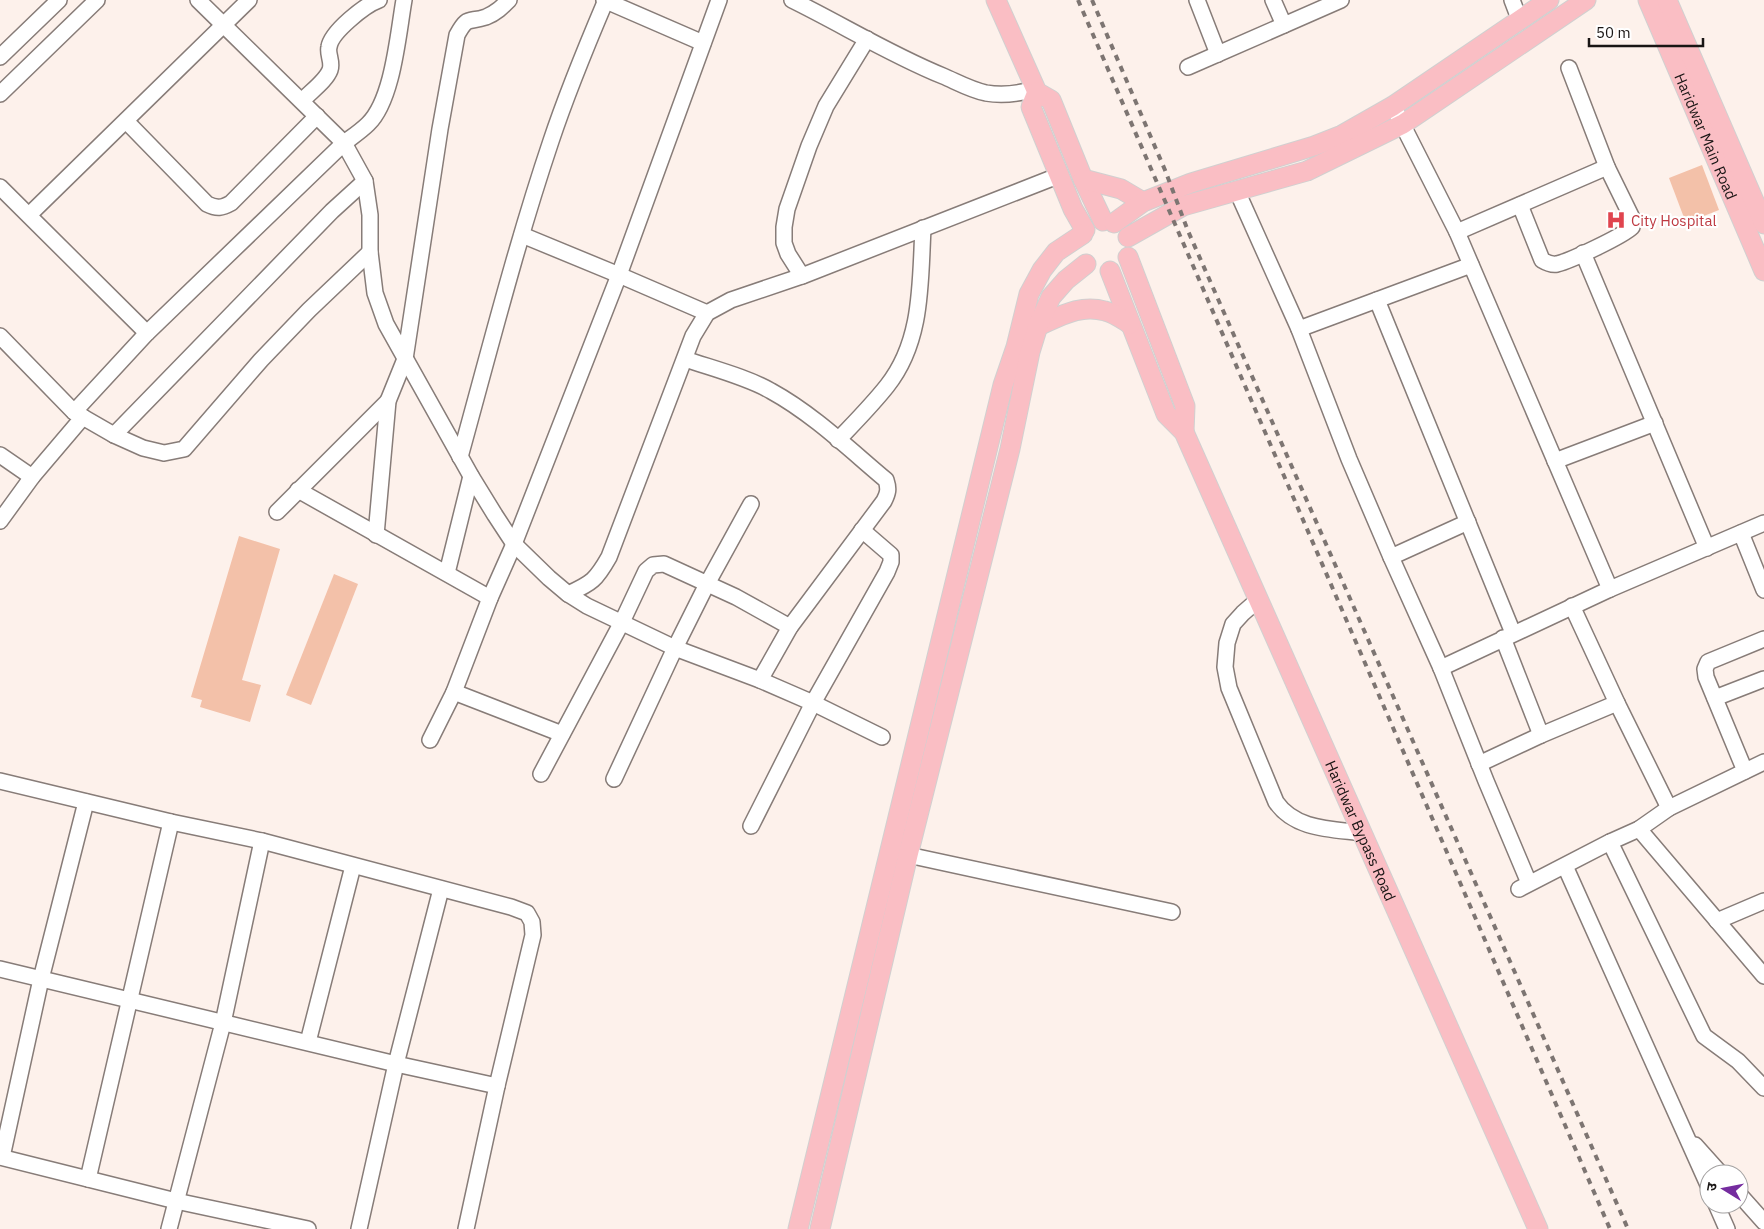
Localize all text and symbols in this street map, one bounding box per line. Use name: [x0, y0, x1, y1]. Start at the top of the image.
scale bar: [1589, 15, 1703, 47]
text: 50 m: [1596, 23, 1631, 42]
street label: Haridwar Main Road: [1671, 70, 1742, 202]
hospital icon: City Hospital: [1605, 209, 1627, 231]
place label: City Hospital: [1631, 211, 1716, 230]
street label: Haridwar Bypass Road: [1322, 757, 1400, 904]
north arrow: [1699, 1164, 1749, 1214]
text: उ: [1702, 1180, 1721, 1192]

